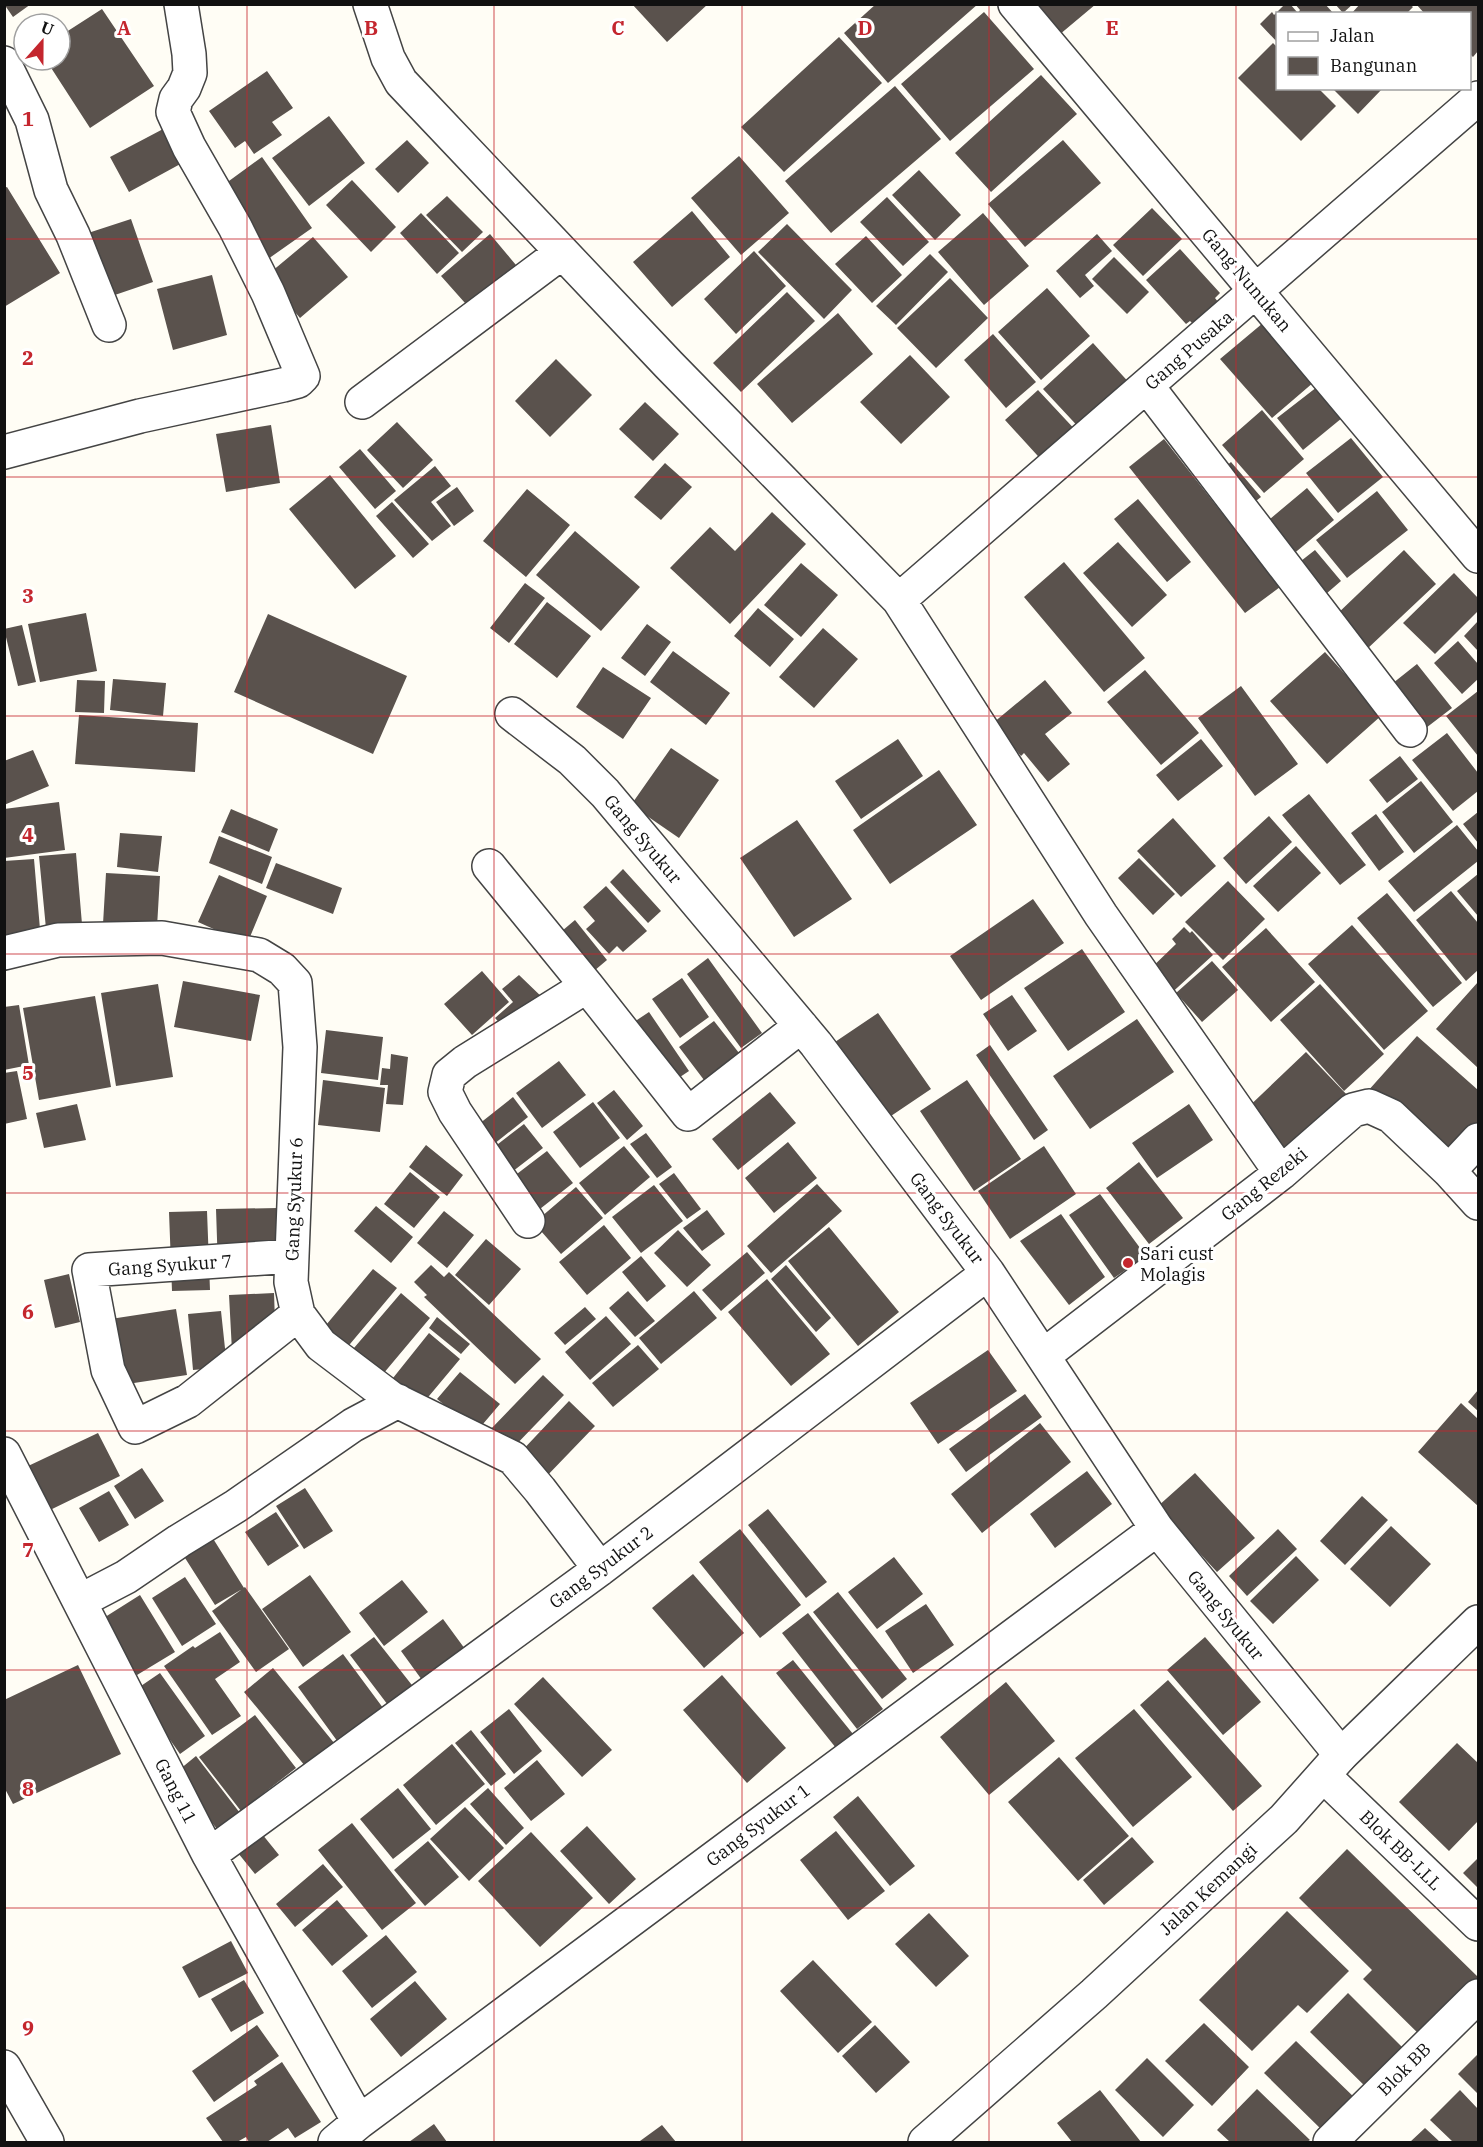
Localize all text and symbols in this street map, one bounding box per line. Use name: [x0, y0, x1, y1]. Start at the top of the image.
north arrow: [12, 12, 72, 72]
legend: [1276, 12, 1471, 90]
text: A: [117, 14, 131, 41]
text: B: [364, 14, 378, 41]
text: C: [611, 14, 625, 41]
text: D: [857, 14, 873, 41]
text: E: [1105, 14, 1119, 41]
text: U: [38, 16, 57, 40]
text: Jalan: [1330, 24, 1375, 47]
text: Bangunan: [1330, 54, 1417, 77]
text: 1: [22, 105, 34, 132]
street label: Gang Nunukan: [1197, 224, 1297, 336]
street label: Gang Pusaka: [1140, 305, 1238, 395]
text: 2: [22, 344, 34, 371]
text: 3: [22, 582, 34, 609]
street label: Gang Syukur: [599, 790, 687, 888]
text: 4: [22, 821, 34, 848]
text: 5: [22, 1059, 34, 1086]
street label: Gang Syukur 6: [280, 1137, 308, 1261]
street label: Gang Rezeki: [1216, 1142, 1312, 1226]
street label: Gang Syukur: [905, 1167, 989, 1269]
place label: Sari cust Molagis: [1140, 1242, 1214, 1286]
street label: Gang Syukur 7: [107, 1249, 233, 1281]
marker: Sari cust Molagis: [1121, 1256, 1135, 1270]
text: 6: [22, 1298, 34, 1325]
street label: Gang Syukur 2: [544, 1520, 658, 1614]
text: 7: [22, 1536, 34, 1563]
street label: Gang Syukur: [1183, 1565, 1269, 1665]
street label: Gang 11: [150, 1755, 202, 1827]
text: 8: [22, 1775, 34, 1802]
street label: Gang Syukur 1: [701, 1778, 815, 1872]
street label: Blok BB-LLL: [1355, 1805, 1447, 1895]
street label: Jalan Kemangi: [1155, 1838, 1262, 1940]
text: 9: [22, 2014, 34, 2041]
street label: Blok BB: [1372, 2037, 1436, 2101]

